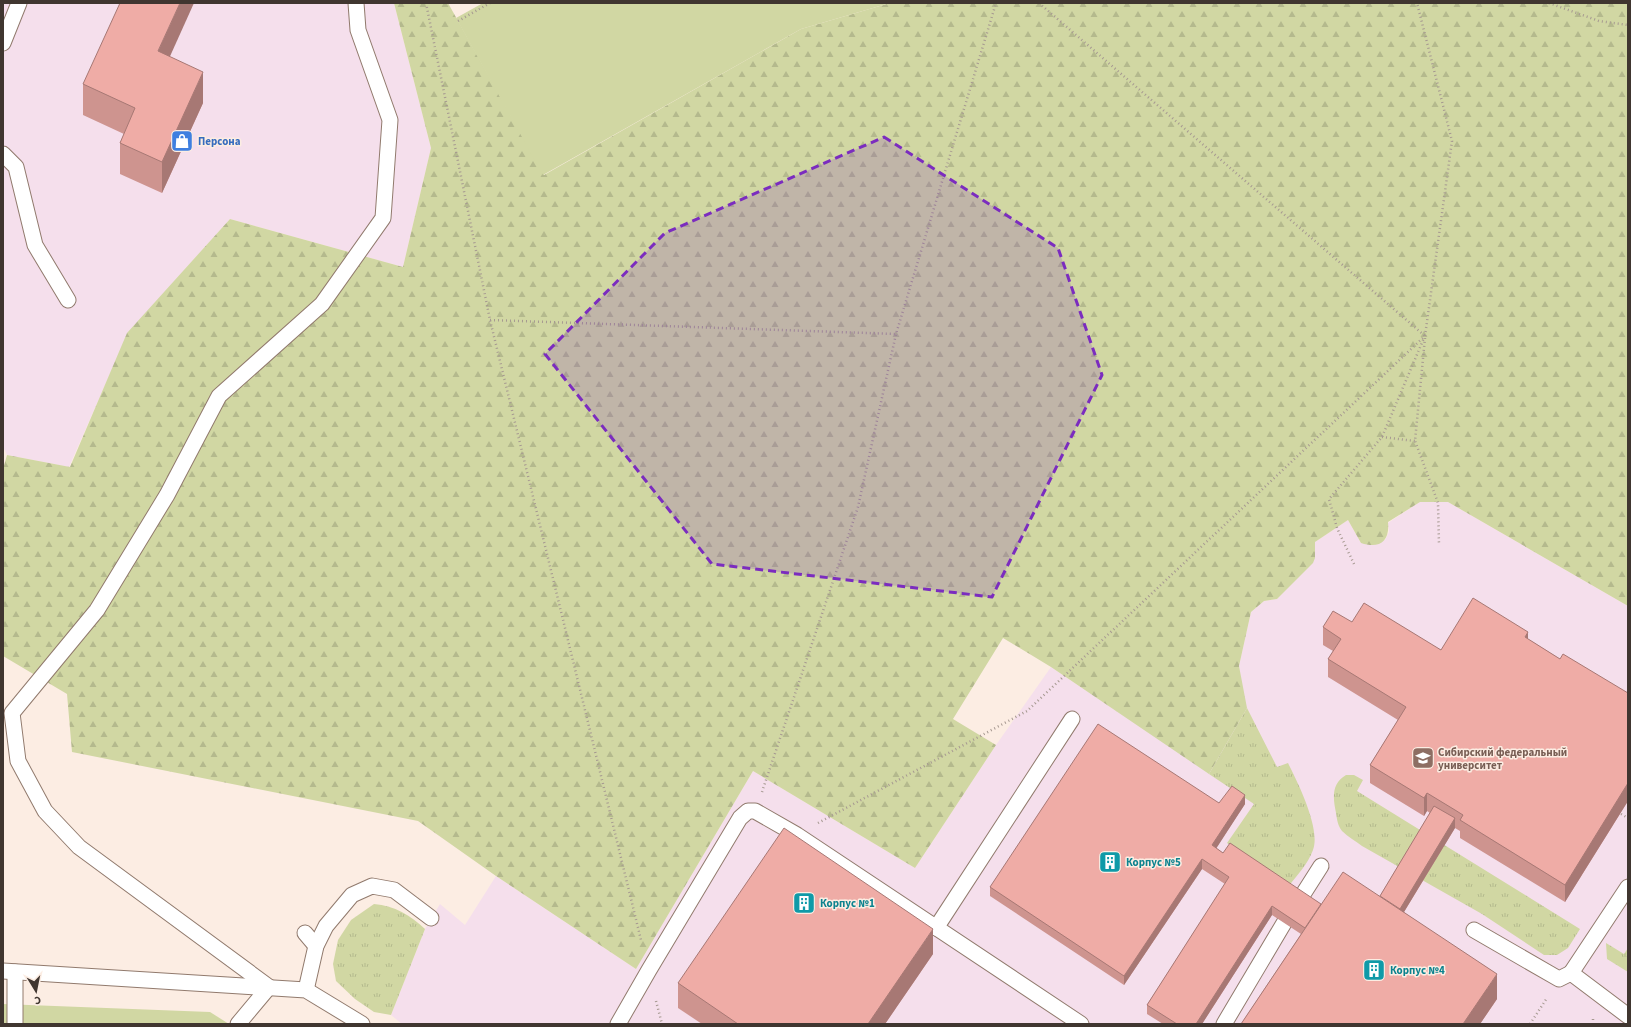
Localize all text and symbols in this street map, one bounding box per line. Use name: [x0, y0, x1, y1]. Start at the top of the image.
shop icon: Персона: [169, 128, 195, 154]
place label: Персона: [198, 134, 241, 149]
school or university icon: Сибирский федеральный университет: [1410, 745, 1436, 771]
place label: Сибирский федеральный университет: [1438, 745, 1567, 773]
building icon: Корпус №5: [1097, 849, 1123, 875]
place label: Корпус №5: [1126, 855, 1181, 870]
building icon: Корпус №1: [791, 890, 817, 916]
place label: Корпус №1: [820, 896, 875, 911]
building icon: Корпус №4: [1361, 957, 1387, 983]
place label: Корпус №4: [1390, 963, 1445, 978]
north arrow: [16, 971, 56, 1011]
text: С: [33, 992, 42, 1008]

